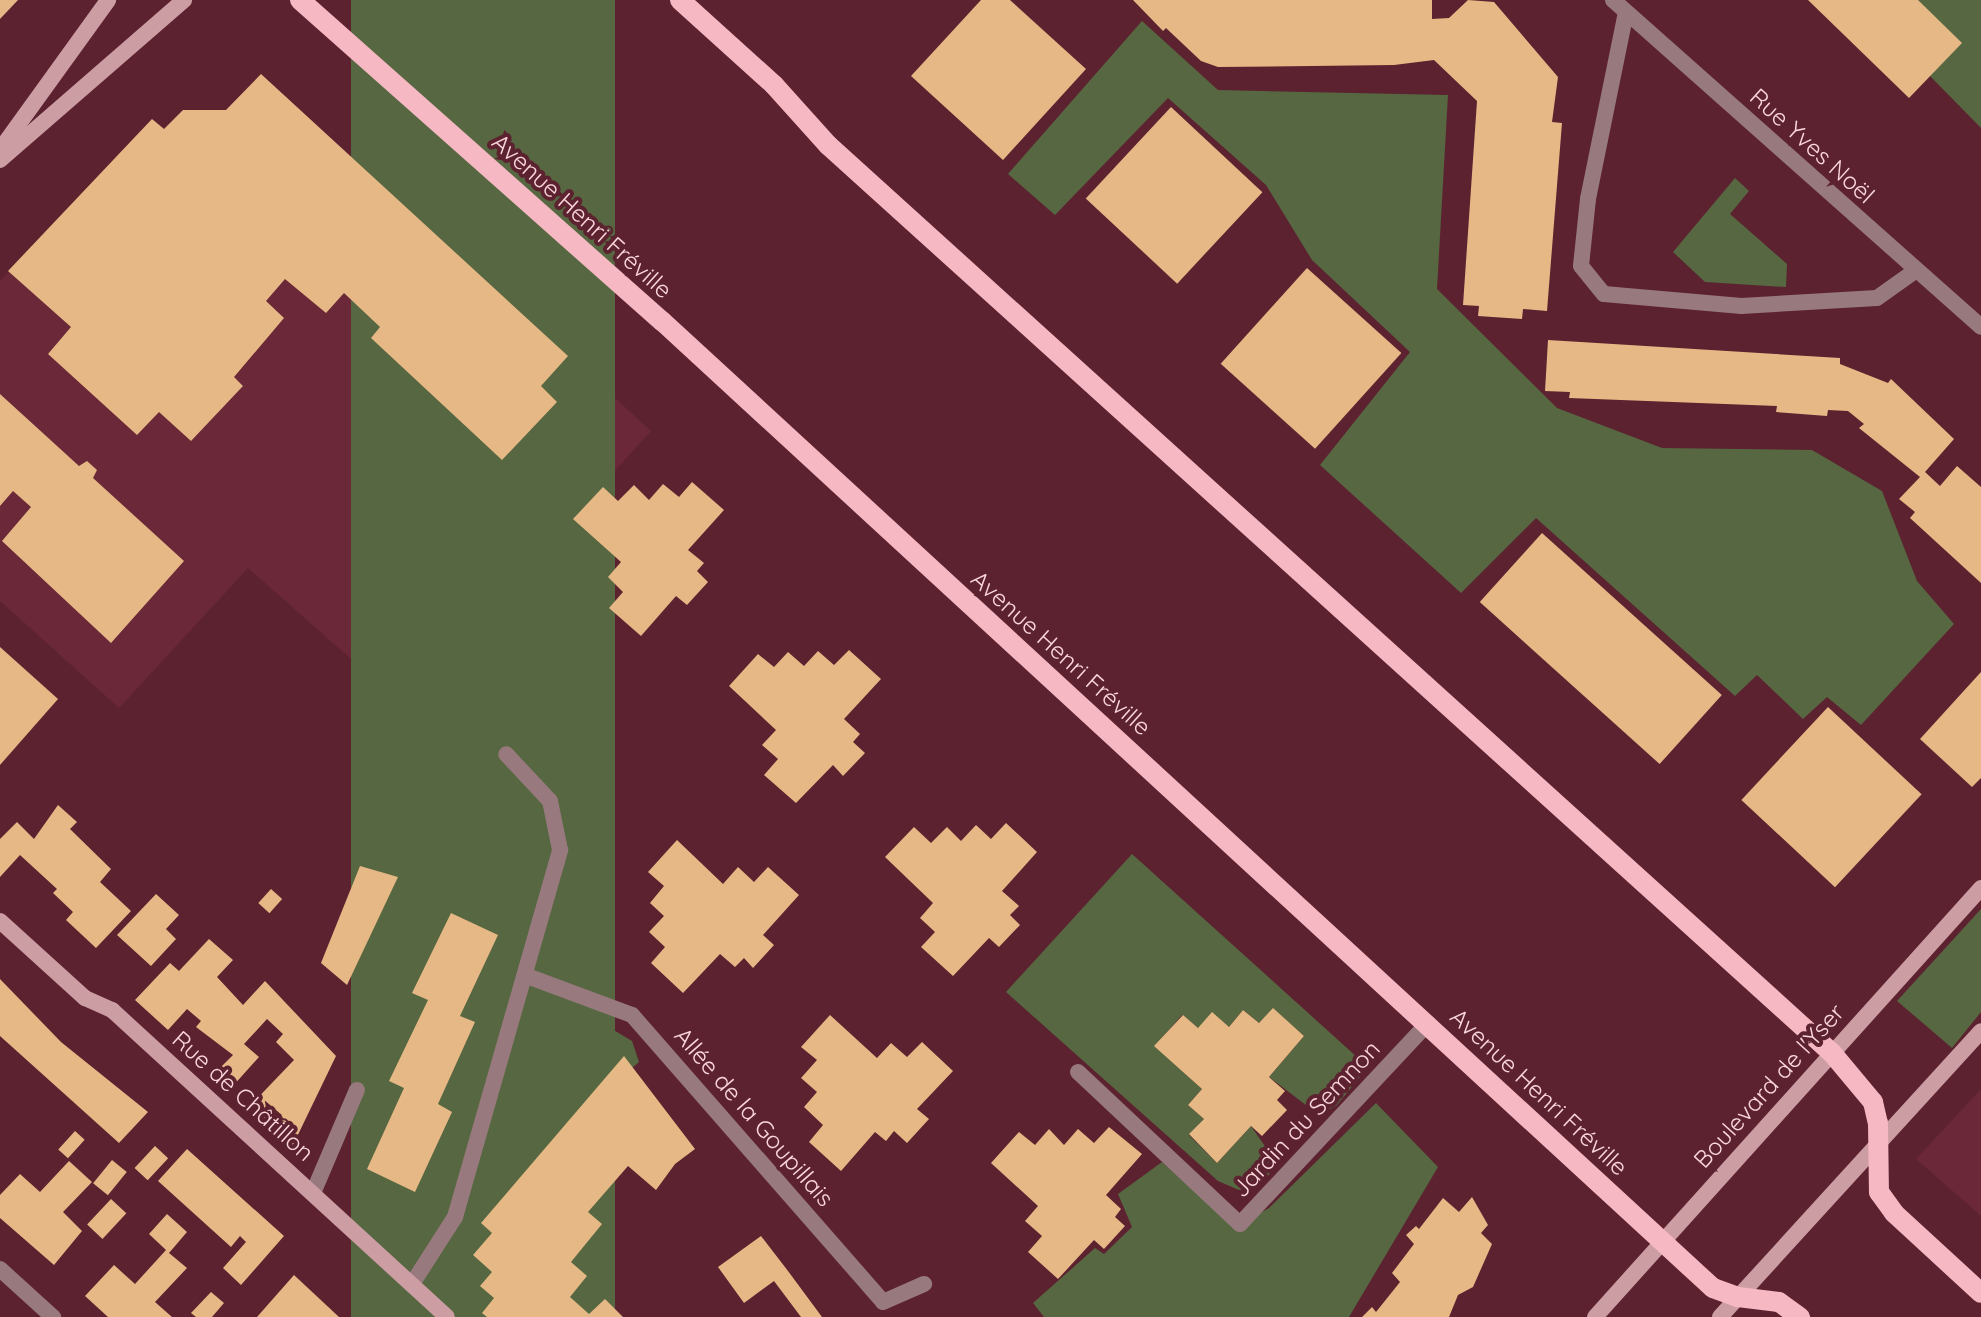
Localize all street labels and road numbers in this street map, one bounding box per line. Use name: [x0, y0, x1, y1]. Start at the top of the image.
street label: Rue Yves Noël: [1744, 83, 1880, 209]
street label: Avenue Henri Fréville: [486, 128, 678, 304]
street label: Avenue Henri Fréville: [965, 565, 1157, 741]
street label: Boulevard de l'Yser: [1688, 998, 1850, 1174]
street label: Avenue Henri Fréville: [1444, 1002, 1634, 1182]
street label: Allée de la Goupillais: [668, 1022, 840, 1212]
street label: Rue de Châtillon: [166, 1025, 320, 1167]
street label: Jardin du Semnon: [1226, 1035, 1386, 1203]

